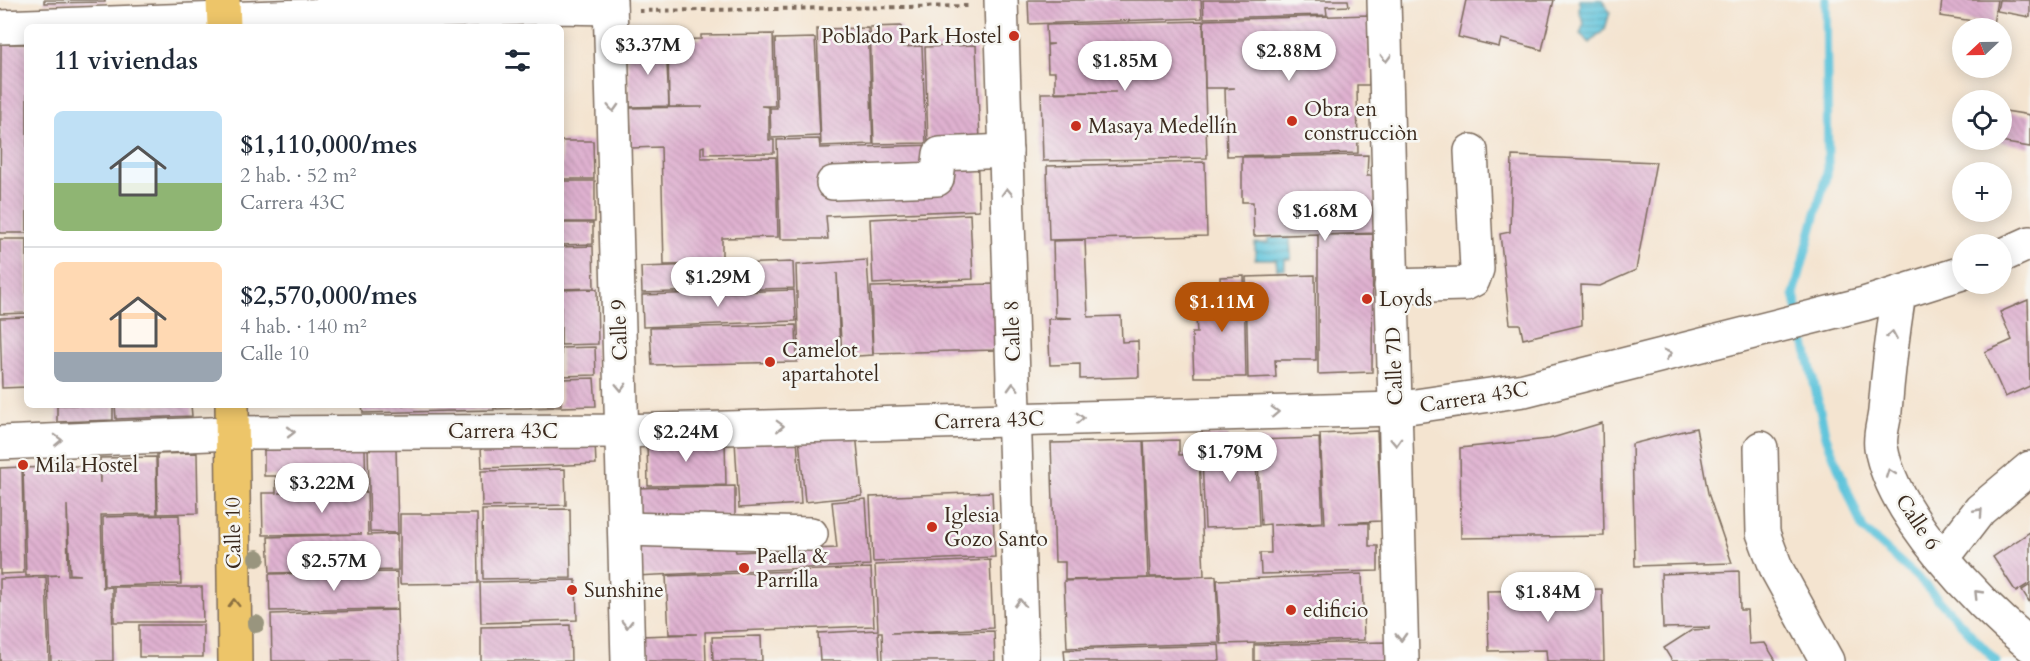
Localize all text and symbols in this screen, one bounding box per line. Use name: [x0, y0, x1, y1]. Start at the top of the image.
north arrow: [1952, 18, 2012, 78]
map controls: [1952, 18, 2012, 294]
place label: Poblado Park Hostel: [821, 22, 1002, 51]
pin: $3.37M: [599, 25, 697, 76]
marker: Poblado Park Hostel: [1007, 29, 1021, 43]
text: $3.37M: [615, 31, 681, 58]
pin: $2.88M: [1240, 31, 1338, 82]
text: $2.88M: [1256, 37, 1322, 64]
pin: $1.85M: [1076, 41, 1174, 92]
text: 11 viviendas: [54, 43, 198, 78]
icon: filters: [501, 44, 534, 77]
text: $1.85M: [1092, 47, 1158, 74]
one-way arrow: [1379, 54, 1392, 63]
button: locate: [1952, 90, 2012, 150]
place label: Obra en construcciòn: [1304, 95, 1418, 148]
one-way arrow: [606, 104, 619, 113]
place label: Masaya Medellín: [1088, 112, 1237, 141]
marker: Obra en construcciòn: [1285, 114, 1299, 128]
marker: Masaya Medellín: [1069, 119, 1083, 133]
text: $1,110,000/mes: [240, 127, 417, 162]
icon: home: [102, 135, 174, 207]
text: 2 hab. · 52 m²: [240, 162, 356, 189]
button: +: [1952, 162, 2012, 222]
one-way arrow: [1001, 187, 1014, 196]
text: Carrera 43C: [240, 189, 345, 216]
pin: $1.68M: [1276, 191, 1374, 242]
text: $1.68M: [1292, 197, 1358, 224]
button: −: [1952, 234, 2012, 294]
pin: $1.29M: [669, 257, 767, 308]
text: $1.29M: [685, 263, 751, 290]
text: $2,570,000/mes: [240, 278, 417, 313]
pin: $1.11M: [1173, 282, 1271, 333]
place label: Loyds: [1379, 285, 1432, 314]
icon: home: [102, 286, 174, 358]
text: $1.11M: [1189, 288, 1255, 315]
marker: Loyds: [1360, 292, 1374, 306]
street label: Calle 9: [604, 298, 635, 361]
street label: Calle 8: [997, 300, 1028, 362]
text: 4 hab. · 140 m²: [240, 313, 367, 340]
street label: Calle 7D: [1379, 326, 1410, 406]
one-way arrow: [1886, 331, 1898, 340]
place label: Camelot apartahotel: [782, 336, 879, 389]
text: Calle 10: [240, 340, 309, 367]
one-way arrow: [1663, 349, 1673, 362]
marker: Camelot apartahotel: [763, 355, 777, 369]
street label: Carrera 43C: [1418, 375, 1531, 420]
one-way arrow: [615, 382, 627, 391]
one-way arrow: [1007, 382, 1020, 391]
street label: Carrera 43C: [934, 404, 1044, 437]
one-way arrow: [1270, 406, 1279, 418]
one-way arrow: [1076, 411, 1085, 424]
pin: $2.24M: [637, 412, 735, 463]
street label: Carrera 43C: [448, 417, 558, 446]
text: $2.24M: [653, 418, 719, 445]
one-way arrow: [776, 420, 785, 432]
one-way arrow: [287, 426, 296, 438]
pin: $1.79M: [1181, 432, 1279, 483]
one-way arrow: [54, 434, 63, 447]
text: $1.79M: [1197, 438, 1263, 465]
one-way arrow: [1389, 438, 1402, 447]
place label: Mila Hostel: [35, 451, 138, 480]
marker: Mila Hostel: [16, 458, 30, 472]
pin: $3.22M: [273, 463, 371, 514]
one-way arrow: [1885, 468, 1898, 479]
text: $3.22M: [289, 469, 355, 496]
street label: Calle 6: [1888, 489, 1947, 556]
street label: Calle 10: [218, 496, 249, 569]
place label: Iglesia Gozo Santo: [944, 501, 1048, 554]
one-way arrow: [1972, 509, 1983, 519]
marker: Iglesia Gozo Santo: [925, 520, 939, 534]
pin: $2.57M: [285, 541, 383, 592]
place label: Paella & Parrilla: [756, 542, 828, 595]
text: $2.57M: [301, 547, 367, 574]
marker: Paella & Parrilla: [737, 561, 751, 575]
pin: $1.84M: [1499, 572, 1597, 623]
place label: Sunshine: [584, 576, 664, 605]
text: $1.84M: [1515, 578, 1581, 605]
marker: Sunshine: [565, 583, 579, 597]
one-way arrow: [1974, 591, 1985, 602]
place label: edificio: [1303, 596, 1368, 625]
one-way arrow: [228, 598, 240, 607]
one-way arrow: [1014, 598, 1027, 607]
marker: edificio: [1284, 603, 1298, 617]
one-way arrow: [621, 619, 634, 628]
one-way arrow: [1395, 633, 1408, 642]

